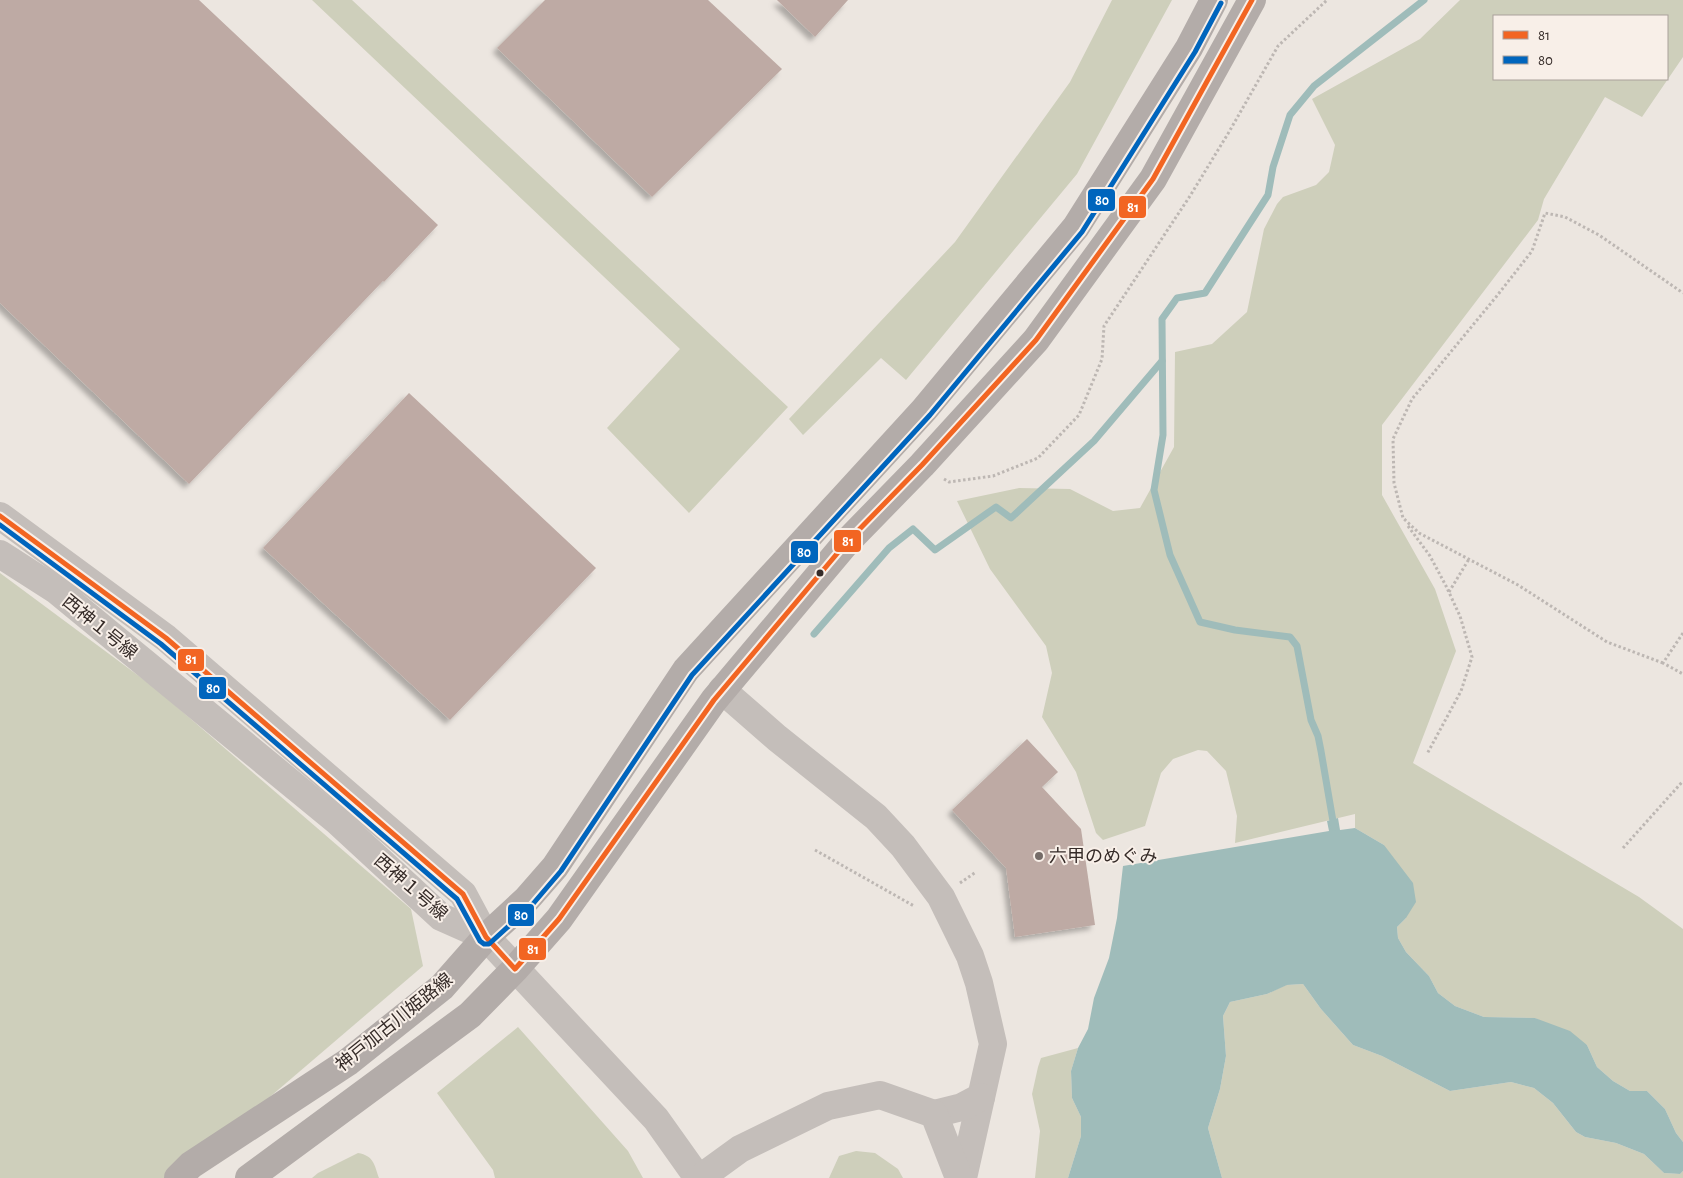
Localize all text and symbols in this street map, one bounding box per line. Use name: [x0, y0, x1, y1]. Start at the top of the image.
legend: [1493, 15, 1668, 80]
text: 81: [1538, 28, 1550, 43]
text: 80: [1538, 53, 1553, 68]
line badge: 80: [1087, 188, 1116, 212]
text: 80: [1095, 194, 1109, 208]
line badge: 81: [1118, 195, 1147, 219]
text: 81: [1127, 201, 1139, 215]
line badge: 81: [833, 529, 862, 553]
text: 81: [842, 535, 854, 549]
line badge: 80: [790, 540, 819, 564]
text: 80: [797, 546, 811, 560]
unlabelled marker: [815, 568, 825, 578]
street label: 西神１号線: [59, 591, 141, 663]
line badge: 81: [177, 648, 205, 672]
text: 81: [185, 653, 197, 667]
line badge: 80: [198, 676, 227, 700]
text: 80: [206, 682, 220, 696]
place label: 六甲のめぐみ: [1049, 847, 1158, 866]
street label: 西神１号線: [370, 850, 452, 924]
marker: 六甲のめぐみ: [1033, 850, 1045, 862]
line badge: 80: [507, 903, 535, 927]
text: 80: [514, 909, 528, 923]
line badge: 81: [518, 937, 547, 961]
text: 81: [527, 943, 539, 957]
street label: 神戸加古川姫路線: [332, 969, 456, 1075]

